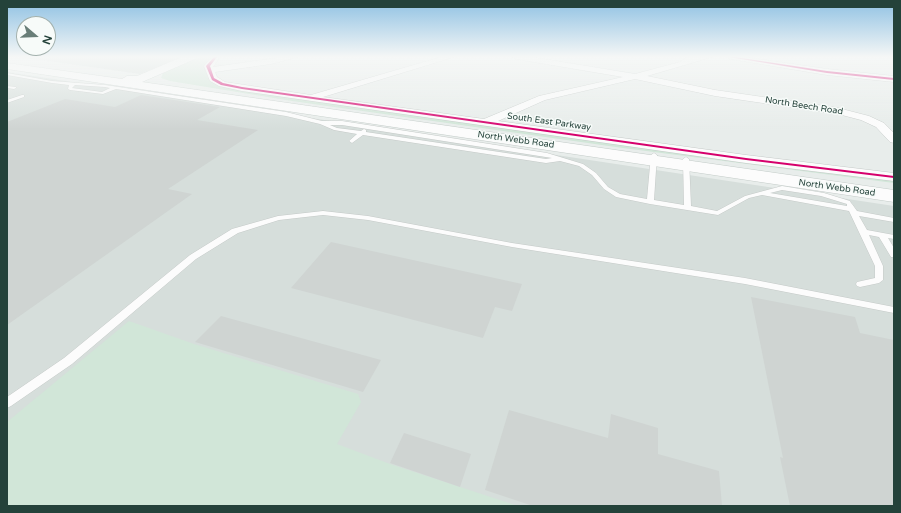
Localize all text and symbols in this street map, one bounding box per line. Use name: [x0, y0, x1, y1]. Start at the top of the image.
north arrow: [16, 16, 56, 56]
text: N: [39, 33, 54, 46]
street label: North Beech Road: [764, 94, 844, 118]
street label: South East Parkway: [506, 111, 592, 133]
street label: North Webb Road: [477, 129, 555, 151]
street label: North Webb Road: [798, 177, 876, 199]

